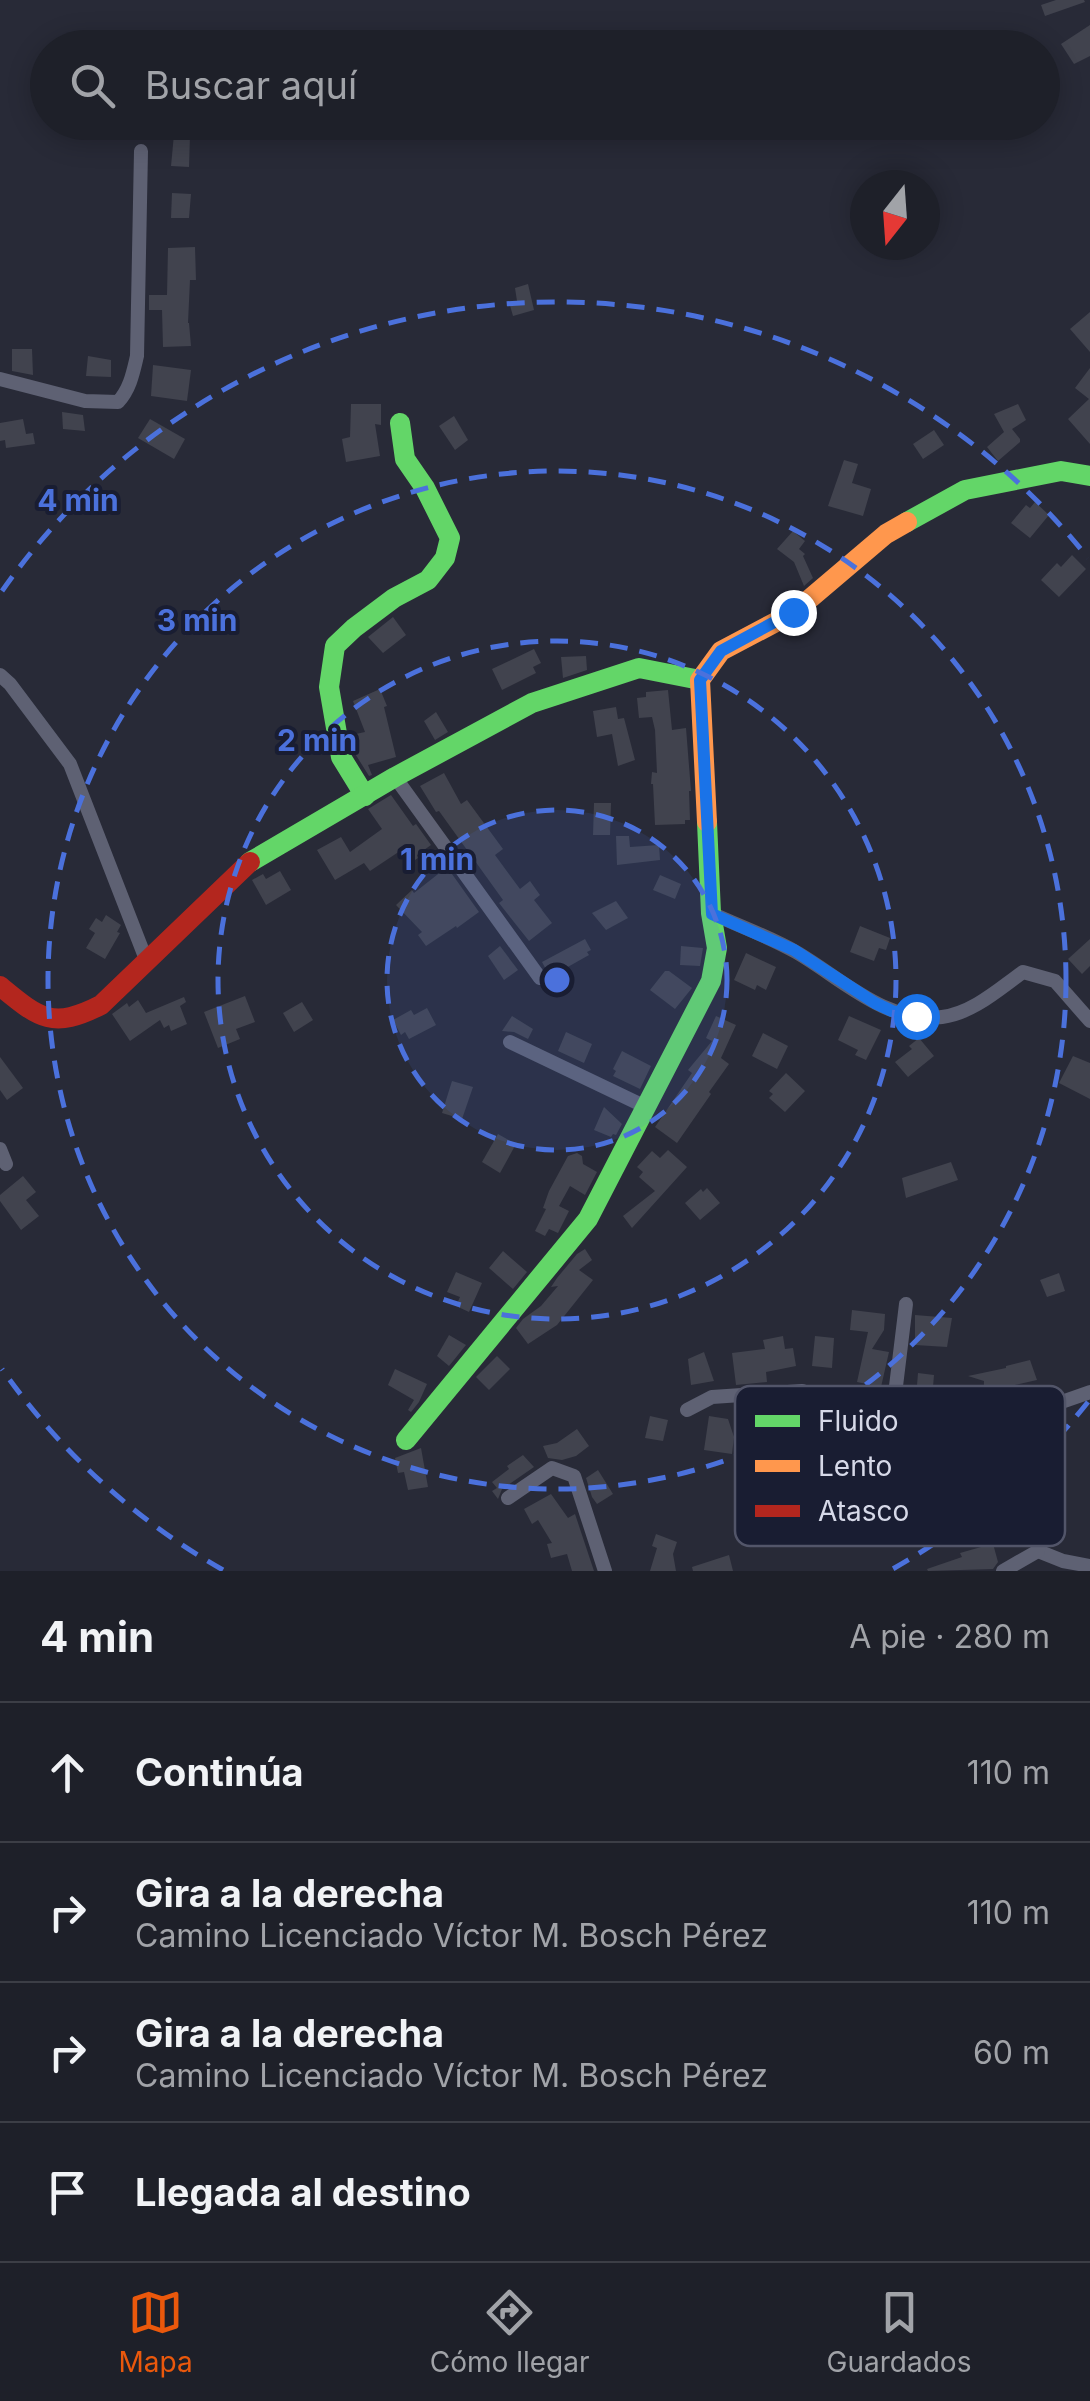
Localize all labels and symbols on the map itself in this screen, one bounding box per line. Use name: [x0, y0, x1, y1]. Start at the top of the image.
north arrow: [850, 170, 940, 260]
text: 4 min: [37, 482, 119, 518]
route end: [771, 590, 817, 636]
text: 3 min: [157, 602, 237, 638]
text: 2 min: [277, 722, 357, 758]
text: 1 min: [400, 841, 474, 877]
centre of rings: [539, 962, 575, 998]
route start: [894, 994, 940, 1040]
legend: [735, 1386, 1065, 1546]
text: Fluido: [818, 1404, 899, 1438]
text: Lento: [818, 1449, 892, 1483]
text: Atasco: [818, 1494, 909, 1528]

